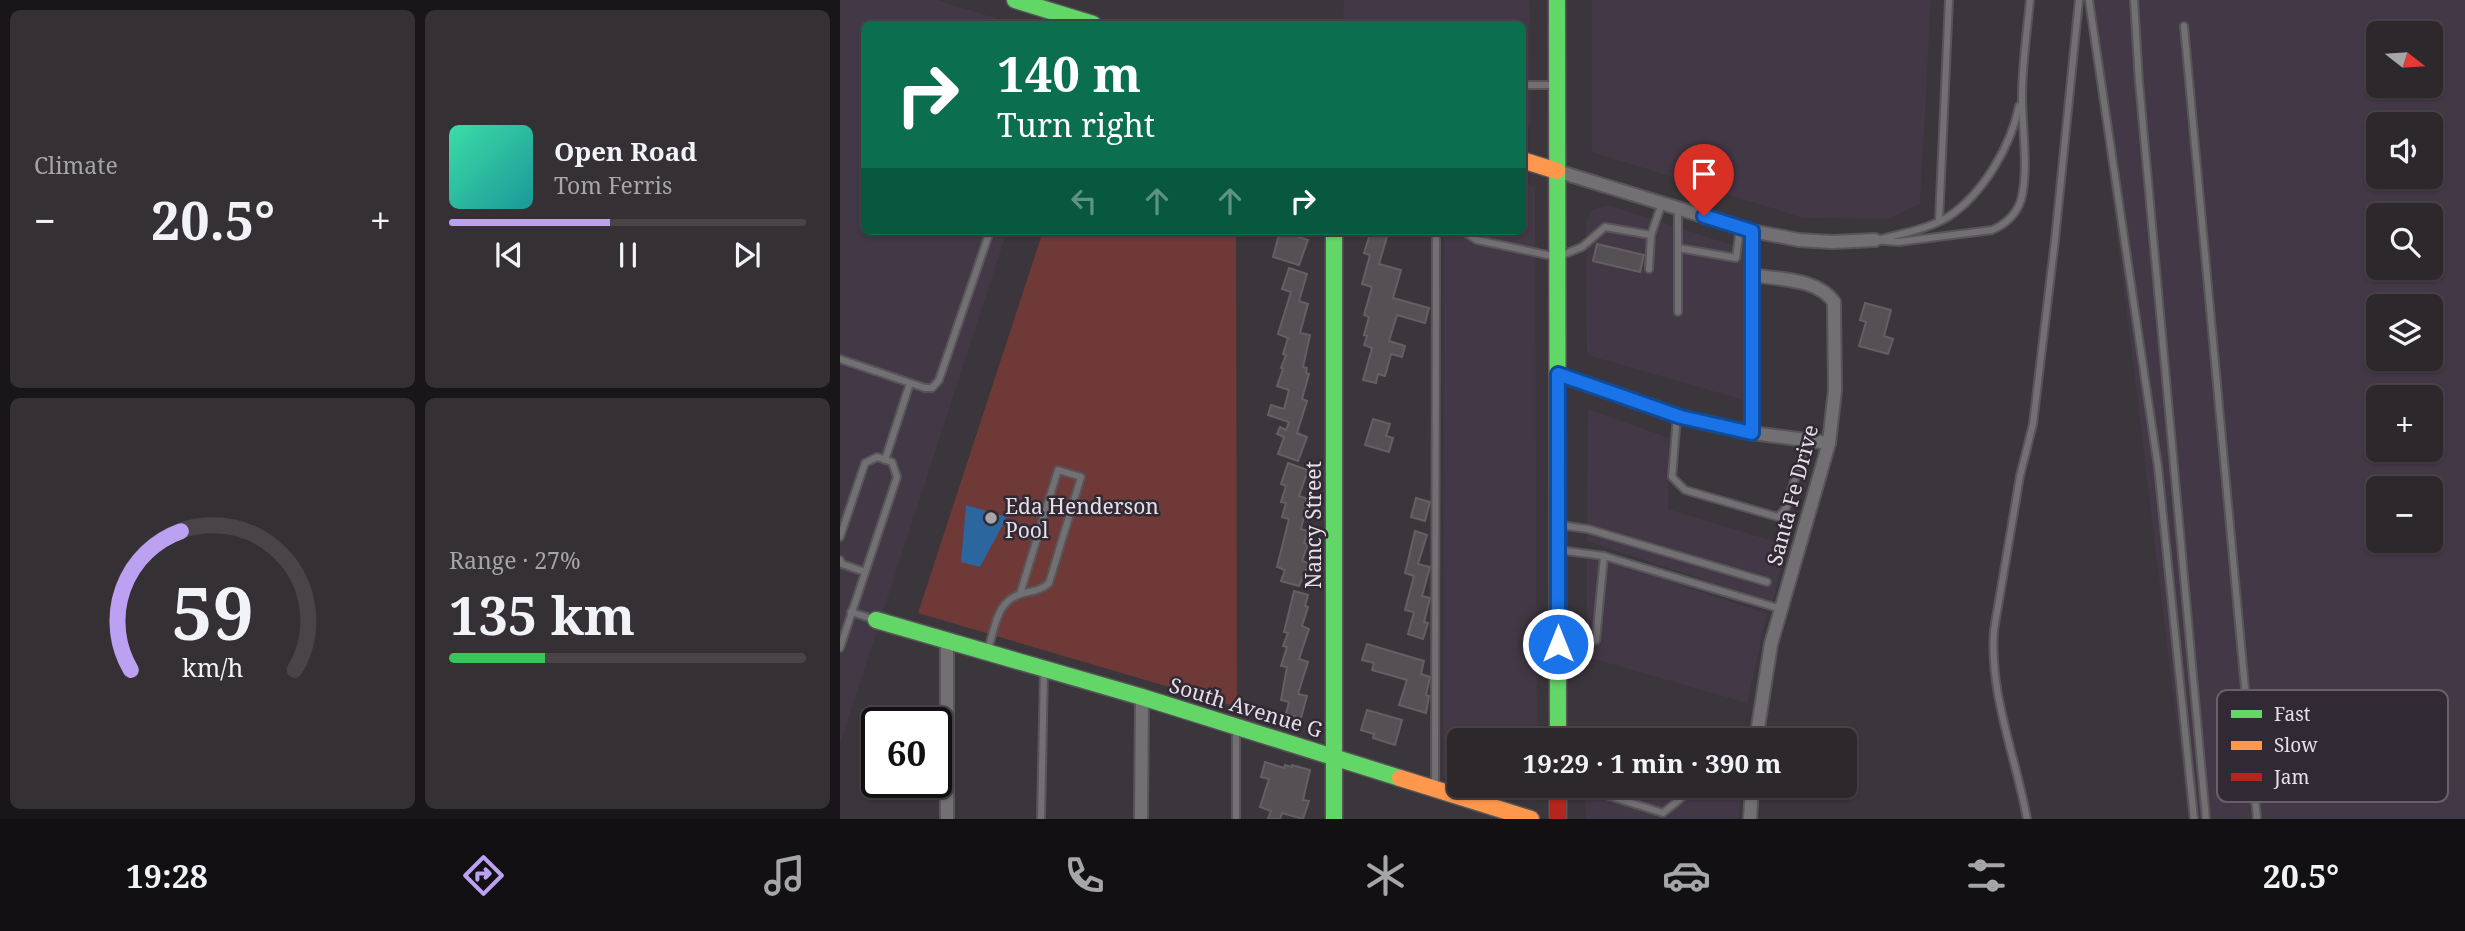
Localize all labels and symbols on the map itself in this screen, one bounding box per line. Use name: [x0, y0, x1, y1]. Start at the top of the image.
north arrow: [2366, 21, 2443, 98]
pin: [1674, 144, 1734, 216]
street label: Santa Fe Drive: [1760, 421, 1824, 569]
street label: Nancy Street: [1299, 461, 1327, 589]
place label: Eda Henderson Pool: [1005, 492, 1159, 544]
marker: Eda Henderson Pool: [983, 510, 999, 526]
position arrow: [1521, 607, 1595, 681]
street label: South Avenue G: [1166, 670, 1326, 744]
legend: [2217, 690, 2448, 802]
text: Fast: [2274, 701, 2311, 727]
speed limit sign: 60: [861, 707, 952, 798]
text: Slow: [2274, 732, 2318, 758]
text: Jam: [2273, 764, 2309, 790]

